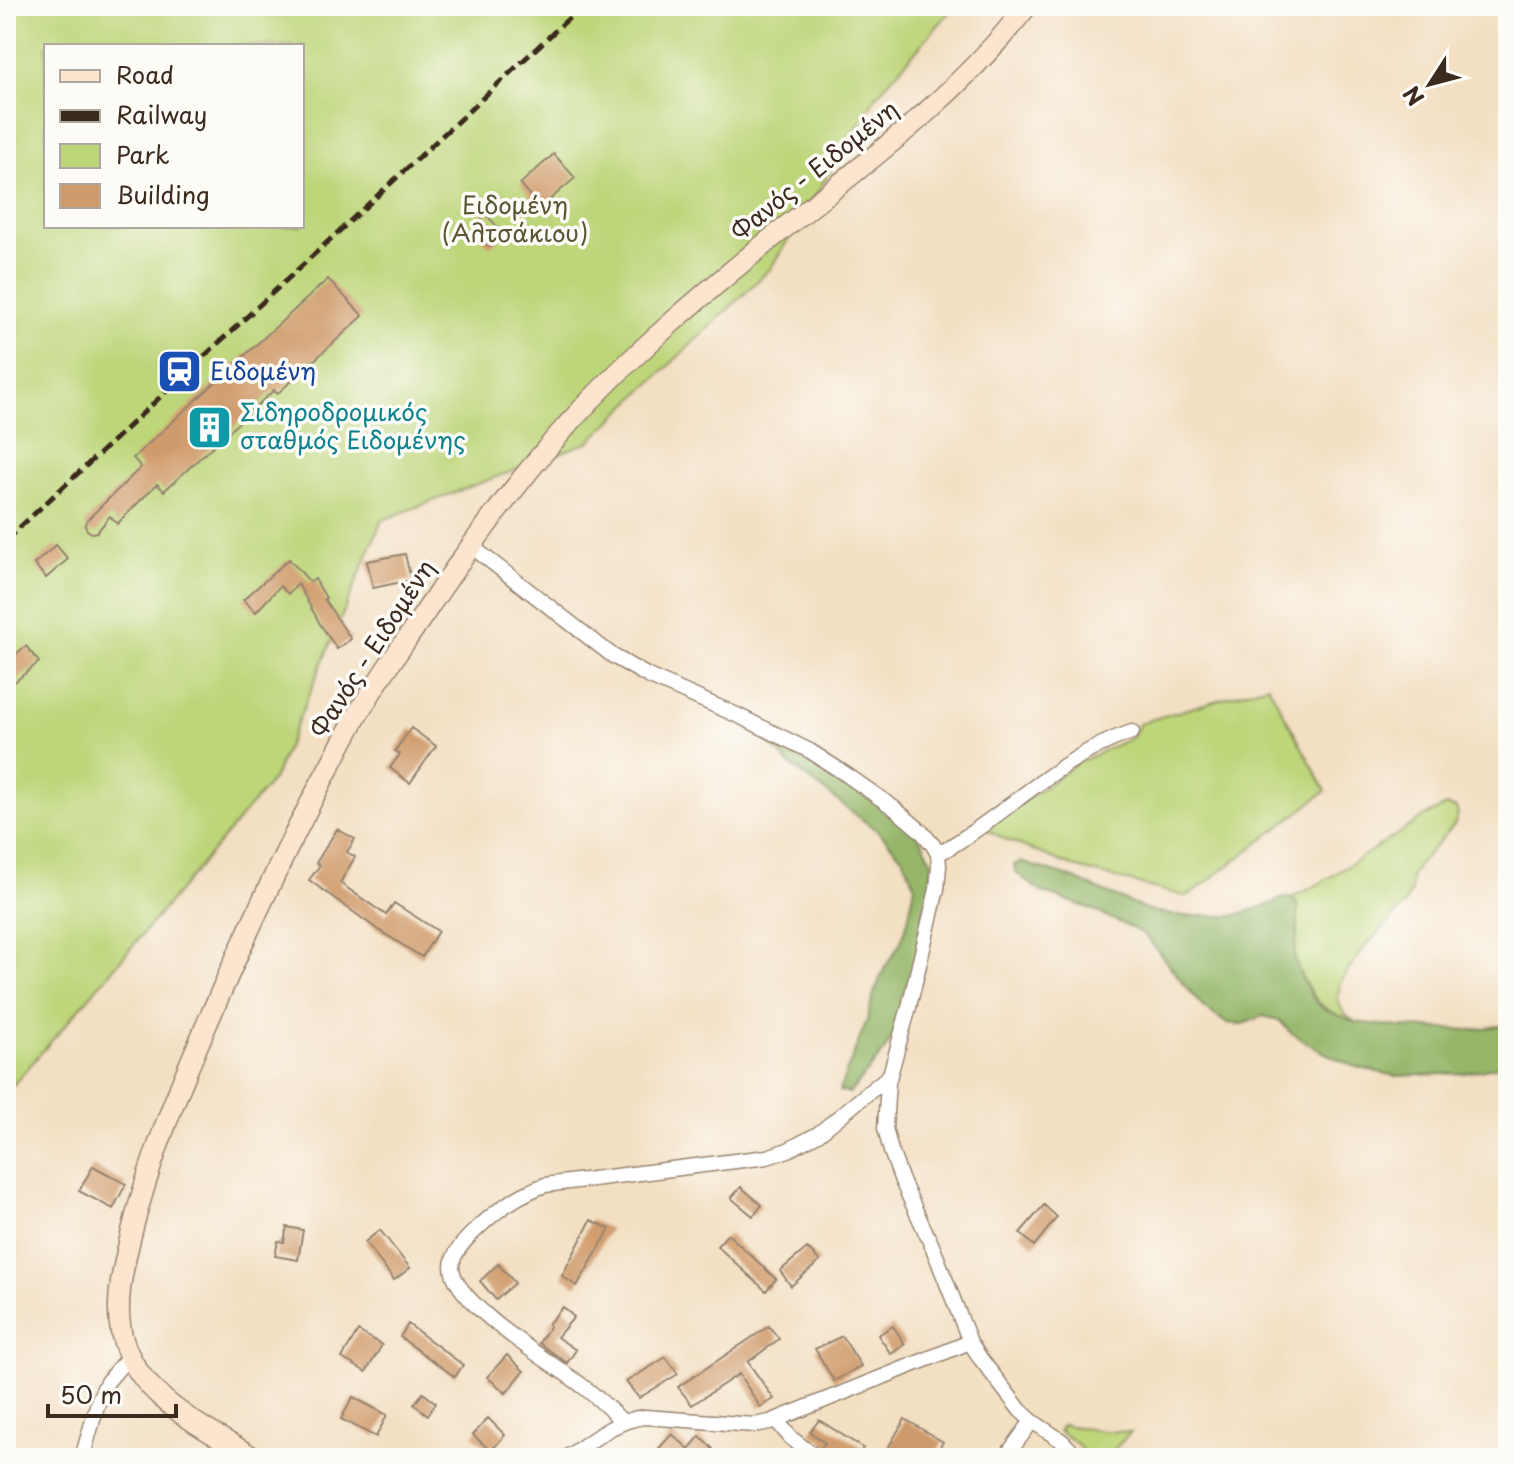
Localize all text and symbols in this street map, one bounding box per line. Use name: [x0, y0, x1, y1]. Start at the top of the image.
legend: [44, 44, 304, 228]
north arrow: [1390, 44, 1470, 124]
text: Road: [116, 56, 174, 92]
text: N: [1394, 80, 1431, 113]
street label: Φανός - Ειδομένη: [722, 91, 905, 248]
text: Railway: [116, 96, 207, 132]
text: Park: [116, 136, 170, 172]
text: Building: [116, 176, 210, 212]
park label: Ειδομένη (Αλτσάκιου): [442, 186, 588, 250]
station icon: Ειδομένη: [155, 348, 203, 396]
place label: Ειδομένη: [210, 352, 316, 388]
place label: Σιδηροδρομικός σταθμός Ειδομένης: [240, 393, 466, 457]
building icon: Σιδηροδρομικός σταθμός Ειδομένης: [185, 403, 233, 451]
street label: Φανός - Ειδομένη: [300, 552, 443, 744]
scale bar: [48, 1368, 176, 1418]
text: 50 m: [60, 1376, 122, 1412]

